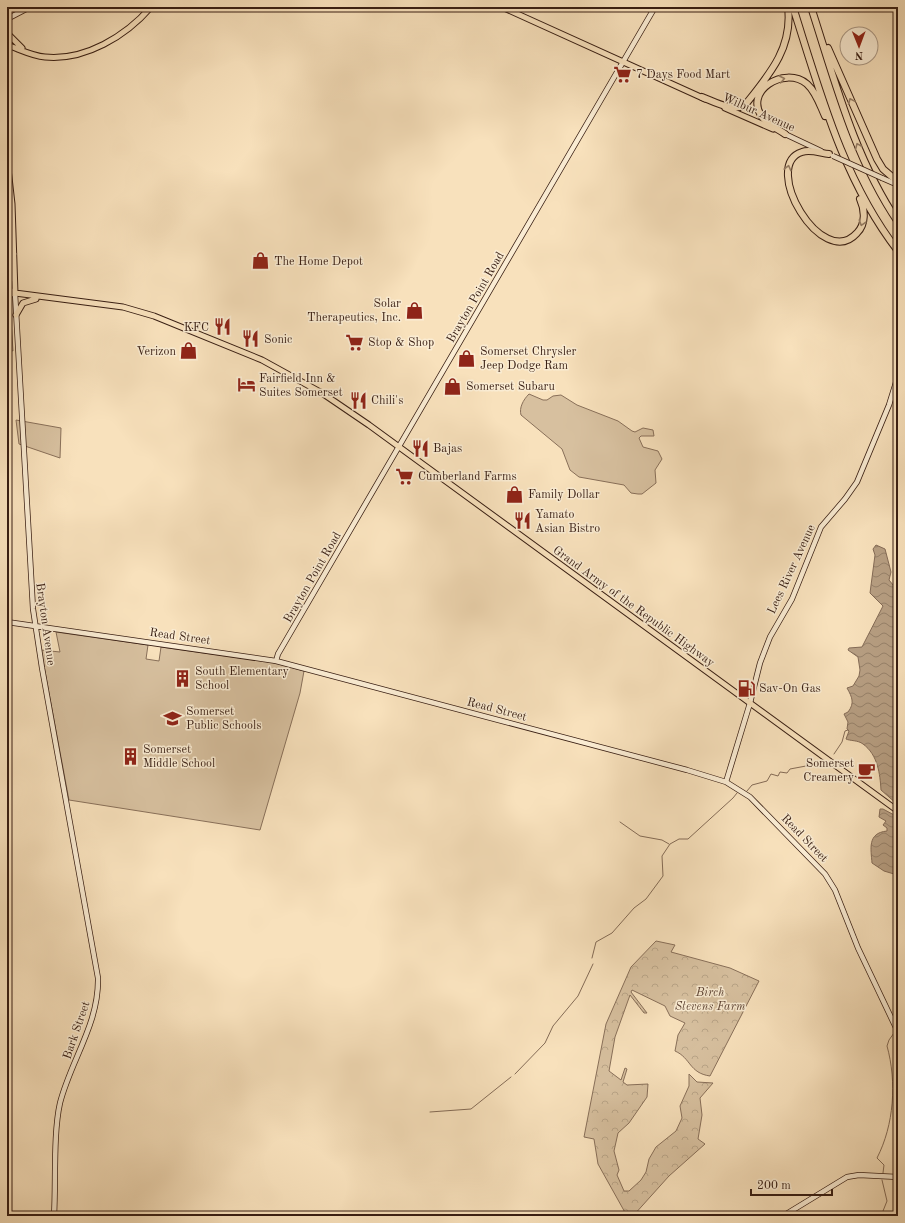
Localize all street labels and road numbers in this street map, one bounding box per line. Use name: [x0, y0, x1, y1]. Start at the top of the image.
street label: Wilbur Avenue: [721, 92, 797, 134]
street label: Brayton Point Road: [445, 250, 507, 345]
street label: Lees River Avenue: [766, 522, 818, 616]
street label: Brayton Point Road: [282, 530, 344, 625]
street label: Grand Army of the Republic Highway: [550, 544, 717, 670]
street label: Brayton Avenue: [33, 582, 57, 667]
street label: Read Street: [149, 627, 211, 647]
street label: Read Street: [466, 696, 528, 724]
street label: Read Street: [779, 812, 830, 865]
street label: Bark Street: [61, 1000, 92, 1061]

